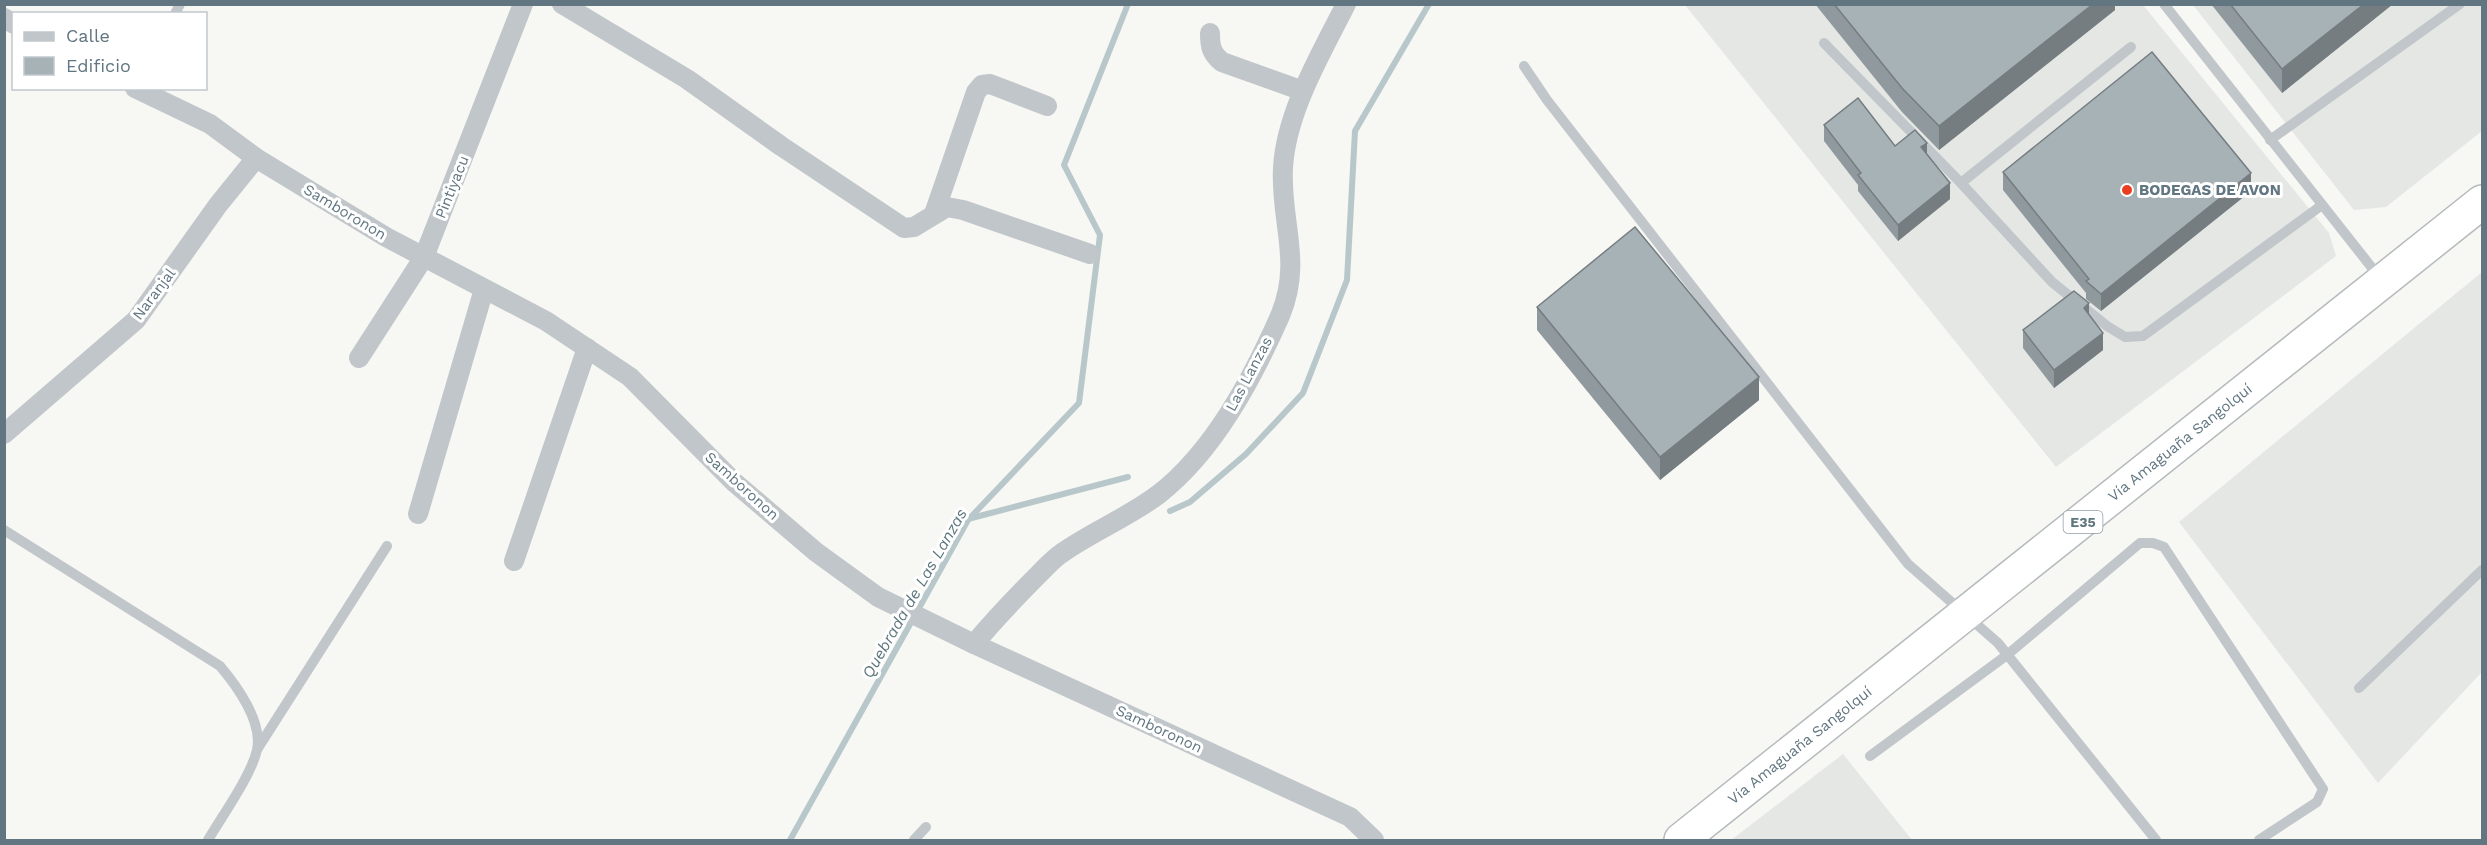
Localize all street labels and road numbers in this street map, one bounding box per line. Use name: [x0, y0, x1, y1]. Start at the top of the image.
street label: Pintiyacu: [431, 153, 473, 221]
street label: Samboronon: [300, 180, 390, 244]
street label: Naranjal: [129, 264, 180, 323]
street label: Las Lanzas: [1222, 334, 1276, 414]
street label: Vía Amaguaña Sangolquí: [2104, 380, 2256, 505]
street label: Samboronon: [701, 448, 783, 524]
road number: E35: [2064, 511, 2102, 533]
street label: Vía Amaguaña Sangolquí: [1724, 683, 1875, 808]
street label: Samboronon: [1113, 701, 1205, 757]

